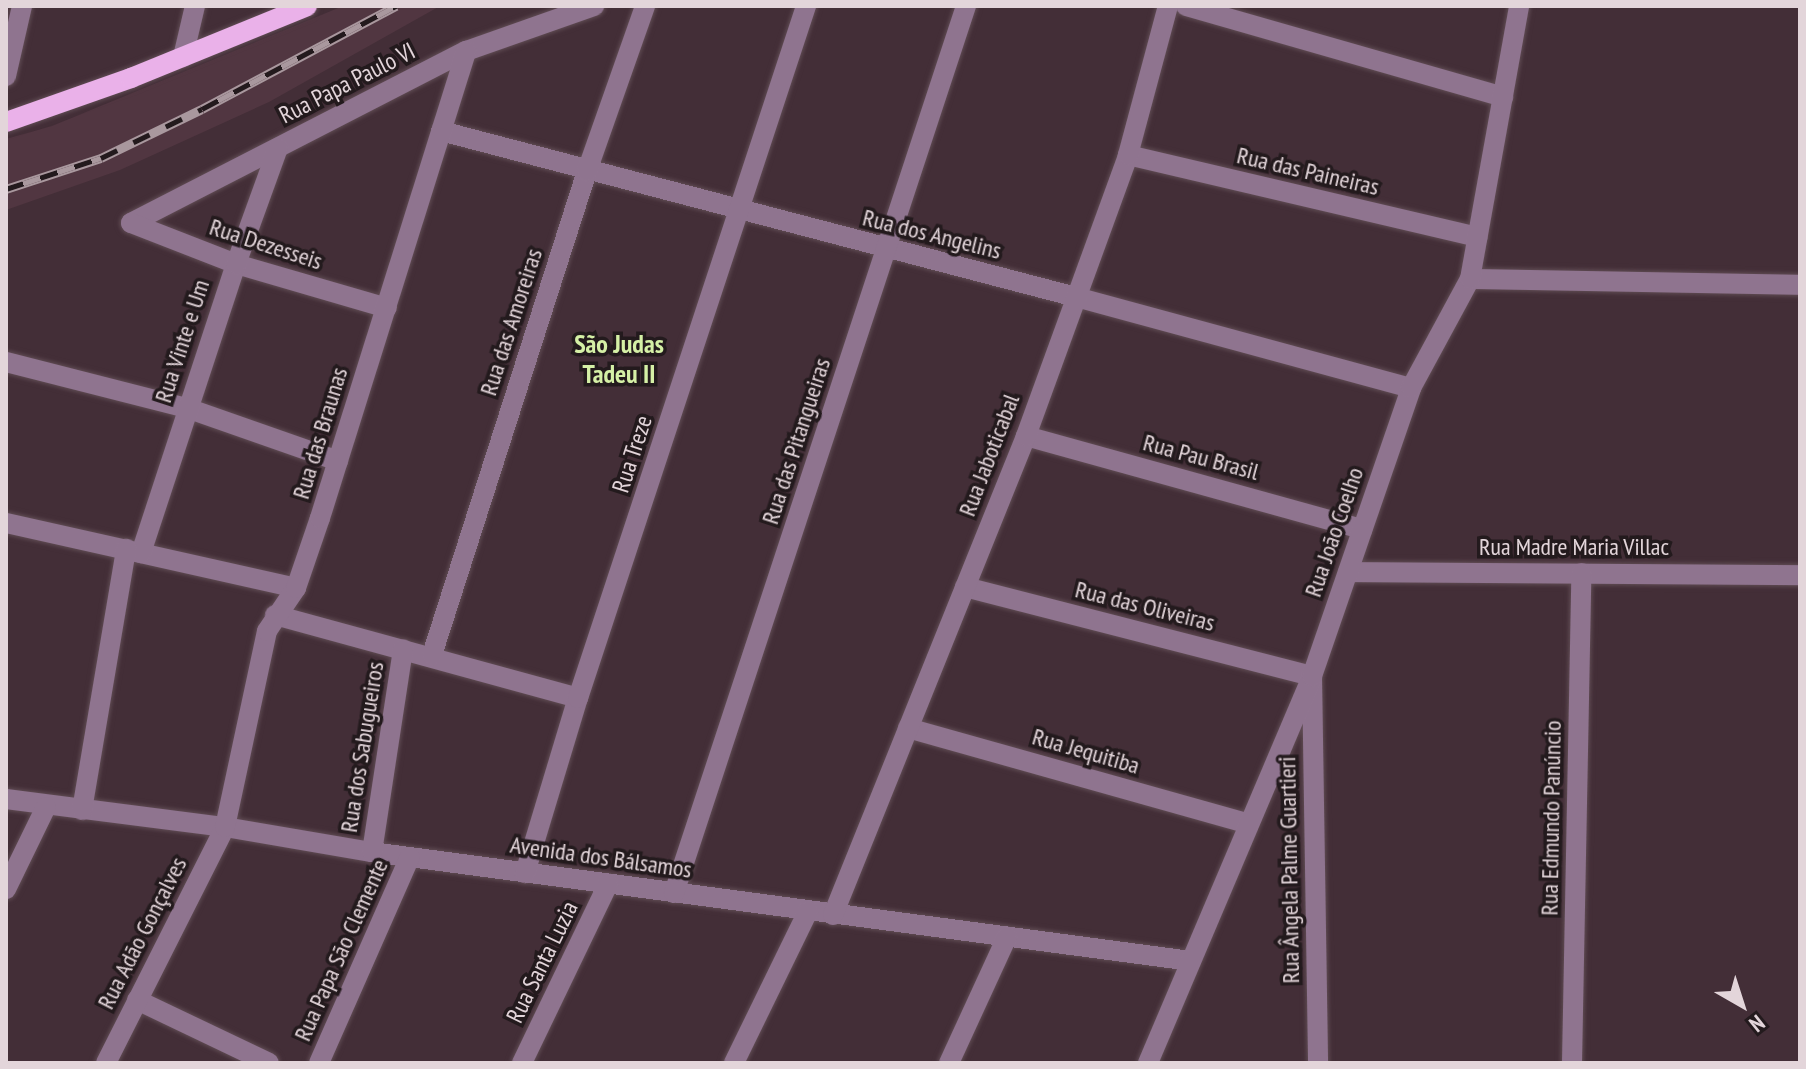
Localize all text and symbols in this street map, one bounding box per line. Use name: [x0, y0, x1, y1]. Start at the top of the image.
street label: Rua Papa Paulo VI: [274, 36, 420, 130]
street label: Rua das Paineiras: [1234, 141, 1382, 201]
street label: Rua dos Angelins: [860, 203, 1004, 265]
street label: Rua Dezesseis: [206, 212, 326, 276]
street label: Rua das Amoreiras: [474, 245, 548, 399]
street label: Rua Vinte e Um: [149, 276, 215, 406]
district label: São Judas Tadeu II: [574, 328, 664, 390]
street label: Rua das Pitangueiras: [756, 354, 836, 528]
street label: Rua das Braunas: [286, 364, 354, 502]
street label: Rua Jaboticabal: [953, 390, 1025, 520]
street label: Rua Treze: [606, 412, 658, 496]
street label: Rua Pau Brasil: [1140, 428, 1262, 486]
street label: Rua João Coelho: [1298, 464, 1370, 600]
street label: Rua Madre Maria Villac: [1479, 533, 1669, 561]
street label: Rua das Oliveiras: [1072, 575, 1218, 637]
street label: Rua dos Sabugueiros: [334, 660, 390, 834]
street label: Rua Edmundo Panúncio: [1535, 720, 1567, 916]
street label: Rua Jequitiba: [1029, 722, 1143, 780]
street label: Rua Ângela Palme Guartieri: [1273, 756, 1305, 984]
street label: Avenida dos Bálsamos: [508, 830, 694, 884]
street label: Rua Adão Gonçalves: [91, 852, 193, 1014]
street label: Rua Papa São Clemente: [288, 855, 394, 1045]
street label: Rua Santa Luzia: [500, 896, 584, 1028]
north arrow: [1702, 965, 1782, 1045]
text: N: [1744, 1009, 1771, 1038]

